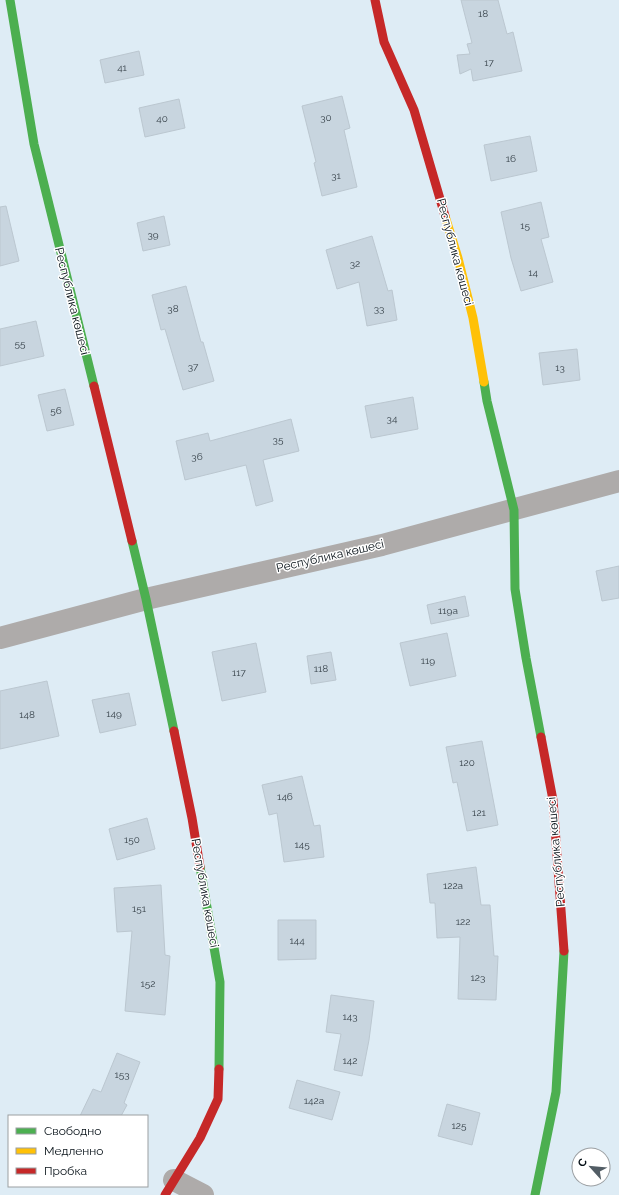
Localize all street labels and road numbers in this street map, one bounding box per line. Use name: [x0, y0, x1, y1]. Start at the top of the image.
street label: Республика көшесі: [434, 197, 476, 307]
street label: Республика көшесі: [52, 246, 92, 356]
street label: Республика көшесі: [275, 537, 385, 575]
street label: Республика көшесі: [544, 796, 568, 908]
street label: Республика көшесі: [189, 837, 221, 949]

